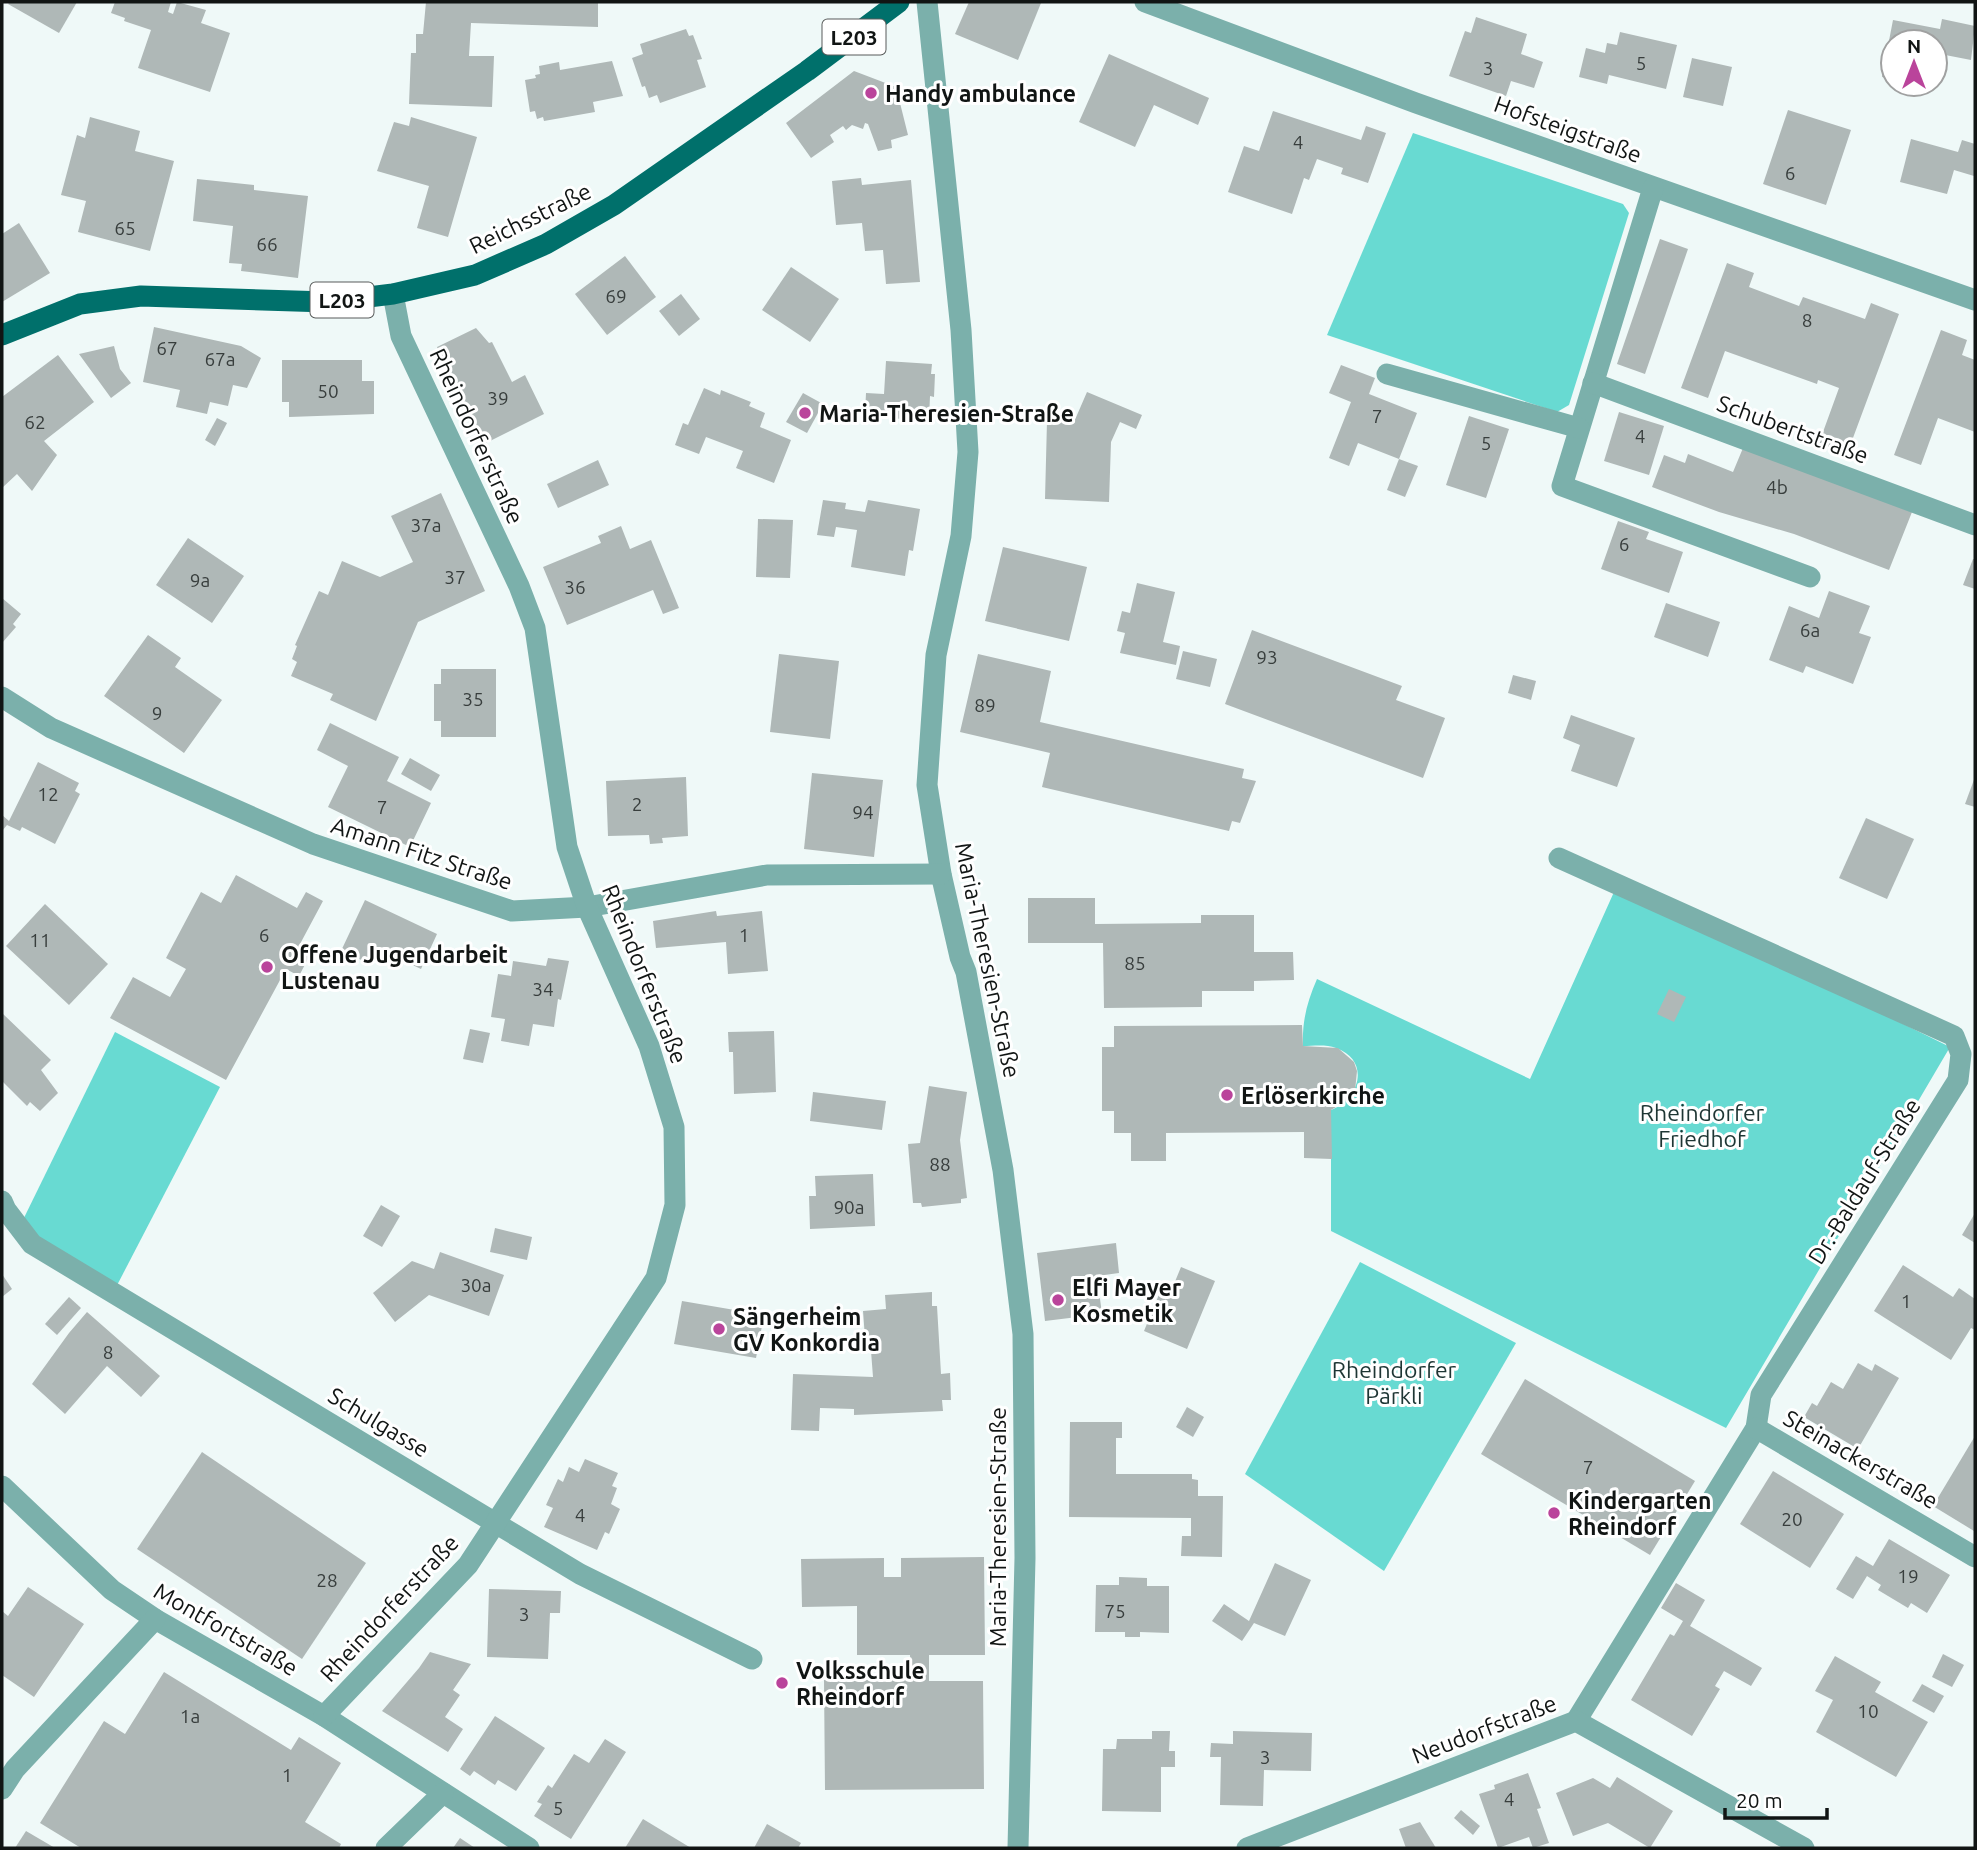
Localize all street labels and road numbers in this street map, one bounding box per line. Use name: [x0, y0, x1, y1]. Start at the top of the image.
road number: L203: [822, 20, 886, 54]
street label: Hofsteigstraße: [1491, 91, 1645, 167]
street label: Reichsstraße: [465, 178, 595, 258]
road number: L203: [310, 282, 374, 318]
street label: Rheindorferstraße: [425, 344, 529, 528]
street label: Schubertstraße: [1714, 390, 1872, 468]
street label: Amann Fitz Straße: [328, 812, 516, 894]
street label: Maria-Theresien-Straße: [951, 840, 1025, 1080]
street label: Rheindorferstraße: [598, 881, 692, 1067]
street label: Dr.-Baldauf-Straße: [1803, 1094, 1925, 1268]
street label: Schulgasse: [324, 1382, 434, 1462]
street label: Steinackerstraße: [1780, 1405, 1942, 1513]
street label: Maria-Theresien-Straße: [985, 1407, 1010, 1647]
street label: Rheindorferstraße: [315, 1530, 463, 1686]
street label: Montfortstraße: [150, 1578, 302, 1680]
street label: Neudorfstraße: [1408, 1690, 1560, 1768]

